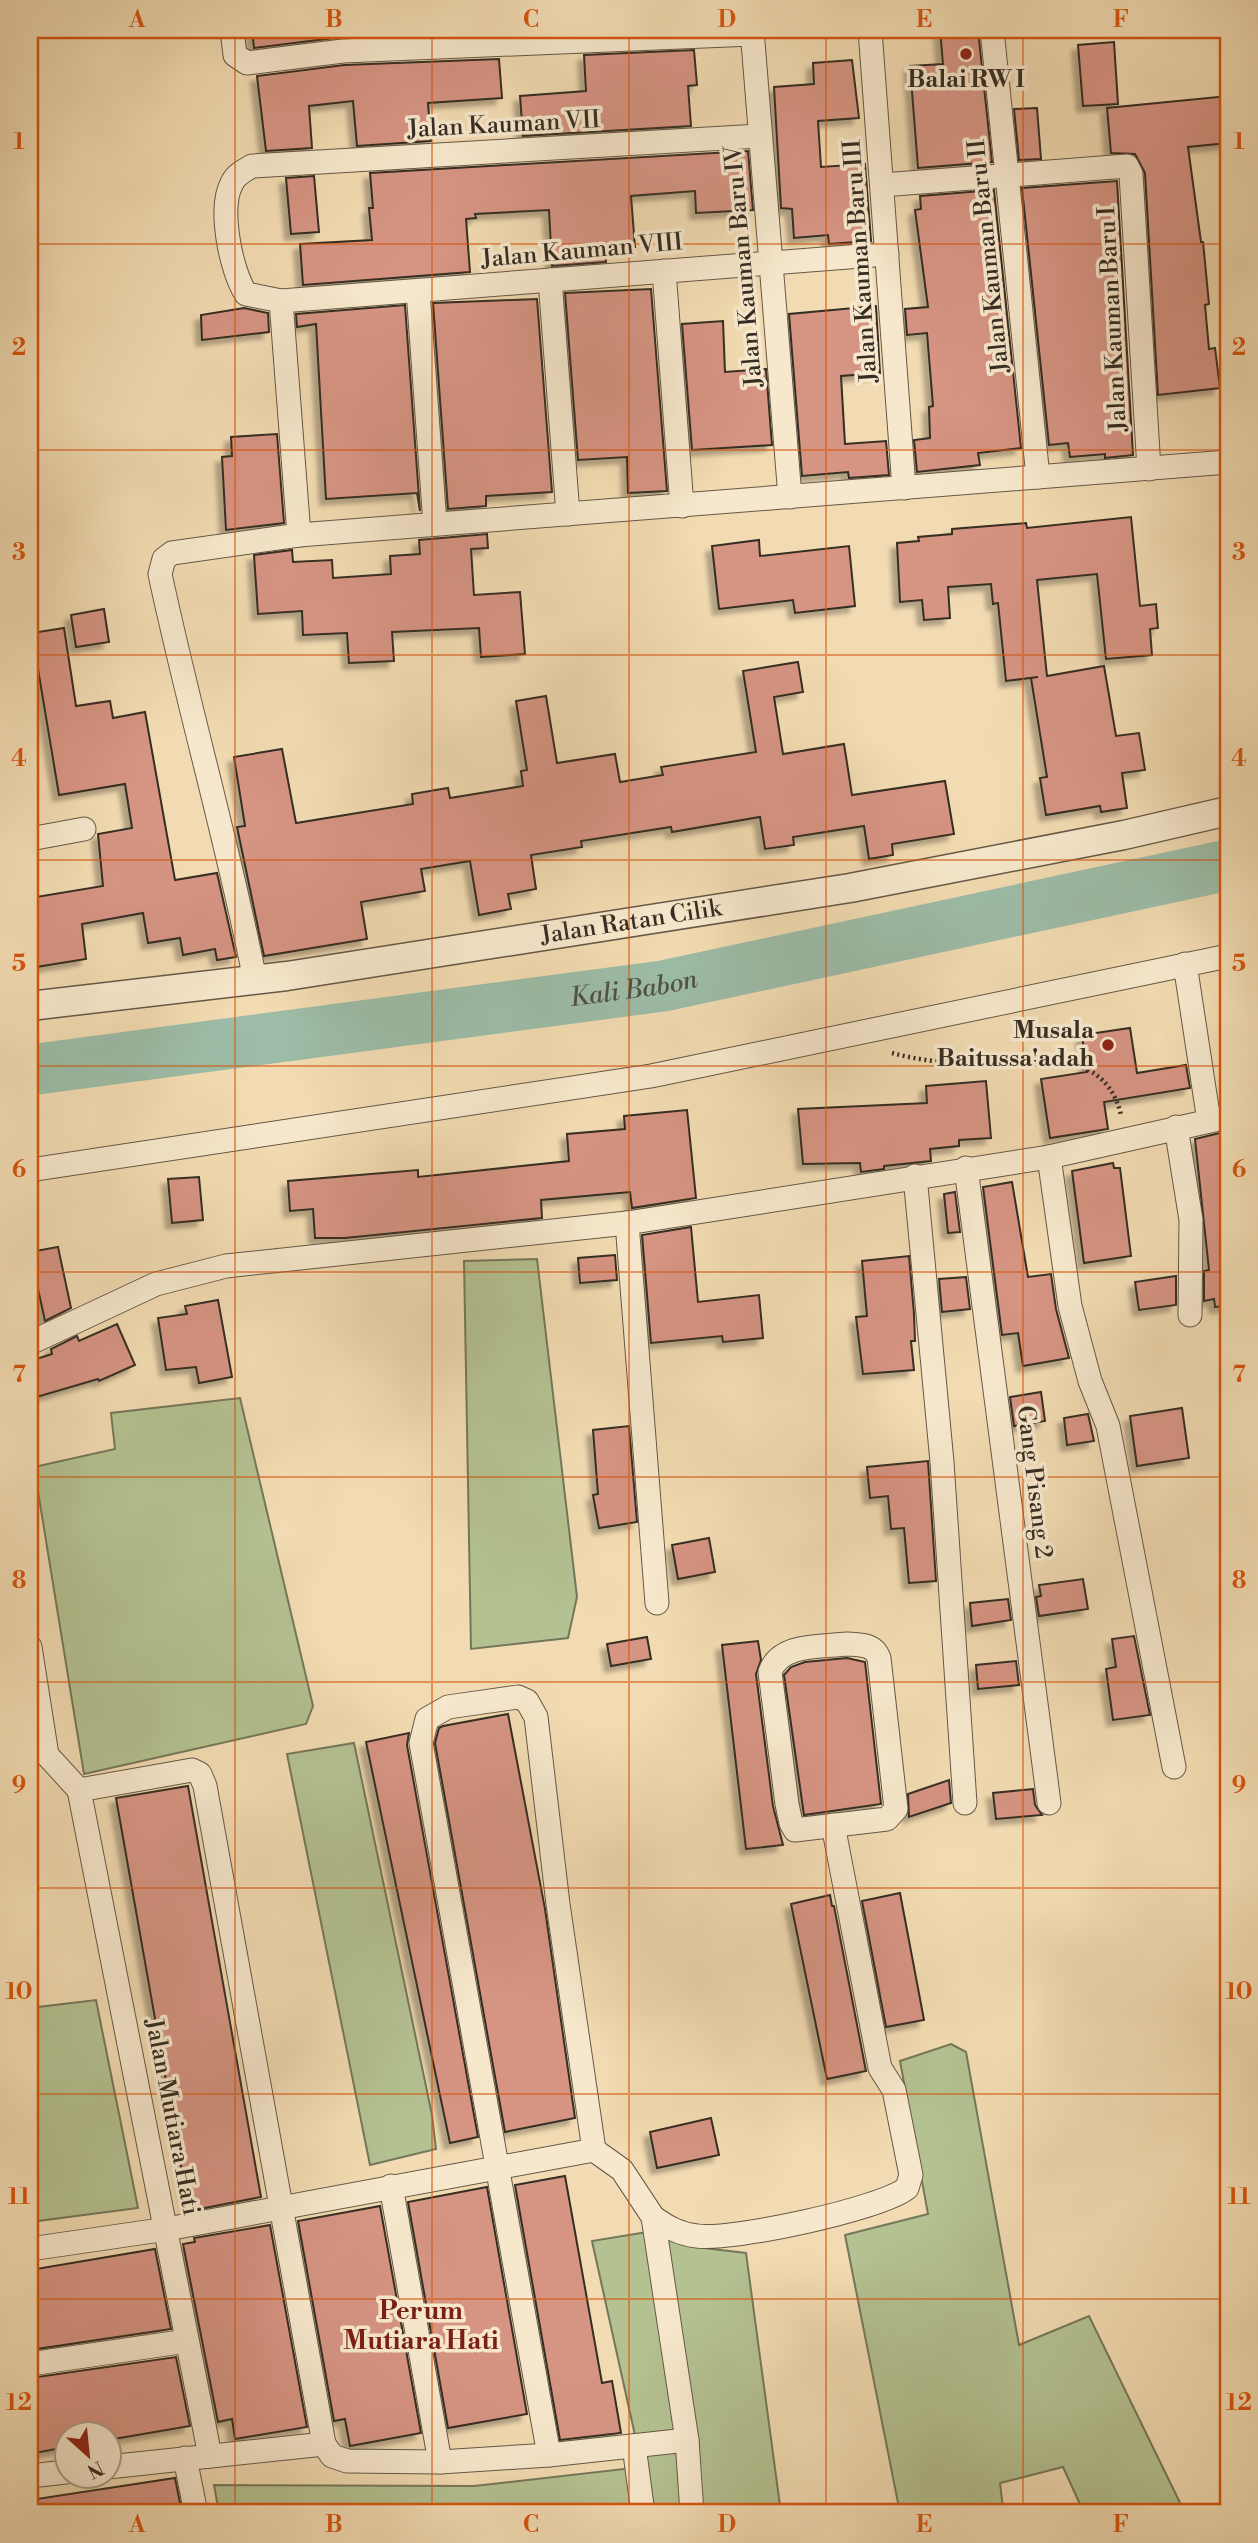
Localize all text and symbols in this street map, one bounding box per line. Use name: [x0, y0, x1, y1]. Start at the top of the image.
text: A: [128, 6, 146, 34]
text: B: [325, 6, 343, 34]
text: C: [523, 6, 539, 34]
text: D: [718, 6, 736, 34]
text: E: [916, 6, 932, 34]
text: F: [1113, 6, 1129, 34]
marker: Balai RW I: [958, 46, 974, 62]
place label: Balai RW I: [907, 65, 1025, 95]
street label: Jalan Kauman VII: [406, 105, 601, 145]
text: 1: [13, 128, 25, 156]
text: 1: [1233, 128, 1245, 156]
street label: Jalan Kauman Baru II: [962, 138, 1016, 375]
street label: Jalan Kauman Baru III: [838, 139, 885, 384]
street label: Jalan Kauman Baru IV: [718, 143, 770, 389]
street label: Jalan Kauman Baru I: [1092, 206, 1134, 433]
street label: Jalan Kauman VIII: [479, 227, 684, 275]
text: 2: [12, 334, 26, 362]
text: 2: [1232, 334, 1246, 362]
text: 3: [12, 539, 26, 567]
text: 3: [1232, 539, 1246, 567]
text: 4: [11, 745, 27, 773]
text: 4: [1231, 745, 1247, 773]
street label: Jalan Ratan Cilik: [538, 893, 725, 951]
text: 5: [12, 950, 26, 978]
text: 5: [1232, 950, 1246, 978]
water label: Kali Babon: [568, 963, 701, 1014]
place label: Musala Baitussa'adah: [937, 1016, 1095, 1074]
marker: Musala Baitussa'adah: [1100, 1037, 1116, 1053]
text: 6: [12, 1156, 26, 1184]
text: 6: [1232, 1156, 1246, 1184]
text: 7: [12, 1361, 26, 1389]
text: 7: [1232, 1361, 1246, 1389]
street label: Gang Pisang 2: [1010, 1404, 1058, 1560]
text: 8: [12, 1567, 26, 1595]
text: 8: [1232, 1567, 1246, 1595]
text: 9: [12, 1772, 26, 1800]
text: 9: [1232, 1772, 1246, 1800]
text: 10: [5, 1978, 33, 2006]
text: 10: [1225, 1978, 1253, 2006]
street label: Jalan Mutiara Hati: [138, 2015, 206, 2218]
text: 11: [8, 2183, 30, 2211]
text: 11: [1228, 2183, 1250, 2211]
district label: Perum Mutiara Hati: [343, 2295, 499, 2357]
text: 12: [6, 2389, 32, 2417]
text: 12: [1226, 2389, 1252, 2417]
north arrow: [52, 2420, 122, 2490]
text: N: [83, 2455, 107, 2483]
text: A: [128, 2511, 146, 2539]
text: B: [325, 2511, 343, 2539]
text: C: [523, 2511, 539, 2539]
text: D: [718, 2511, 736, 2539]
text: E: [916, 2511, 932, 2539]
text: F: [1113, 2511, 1129, 2539]

